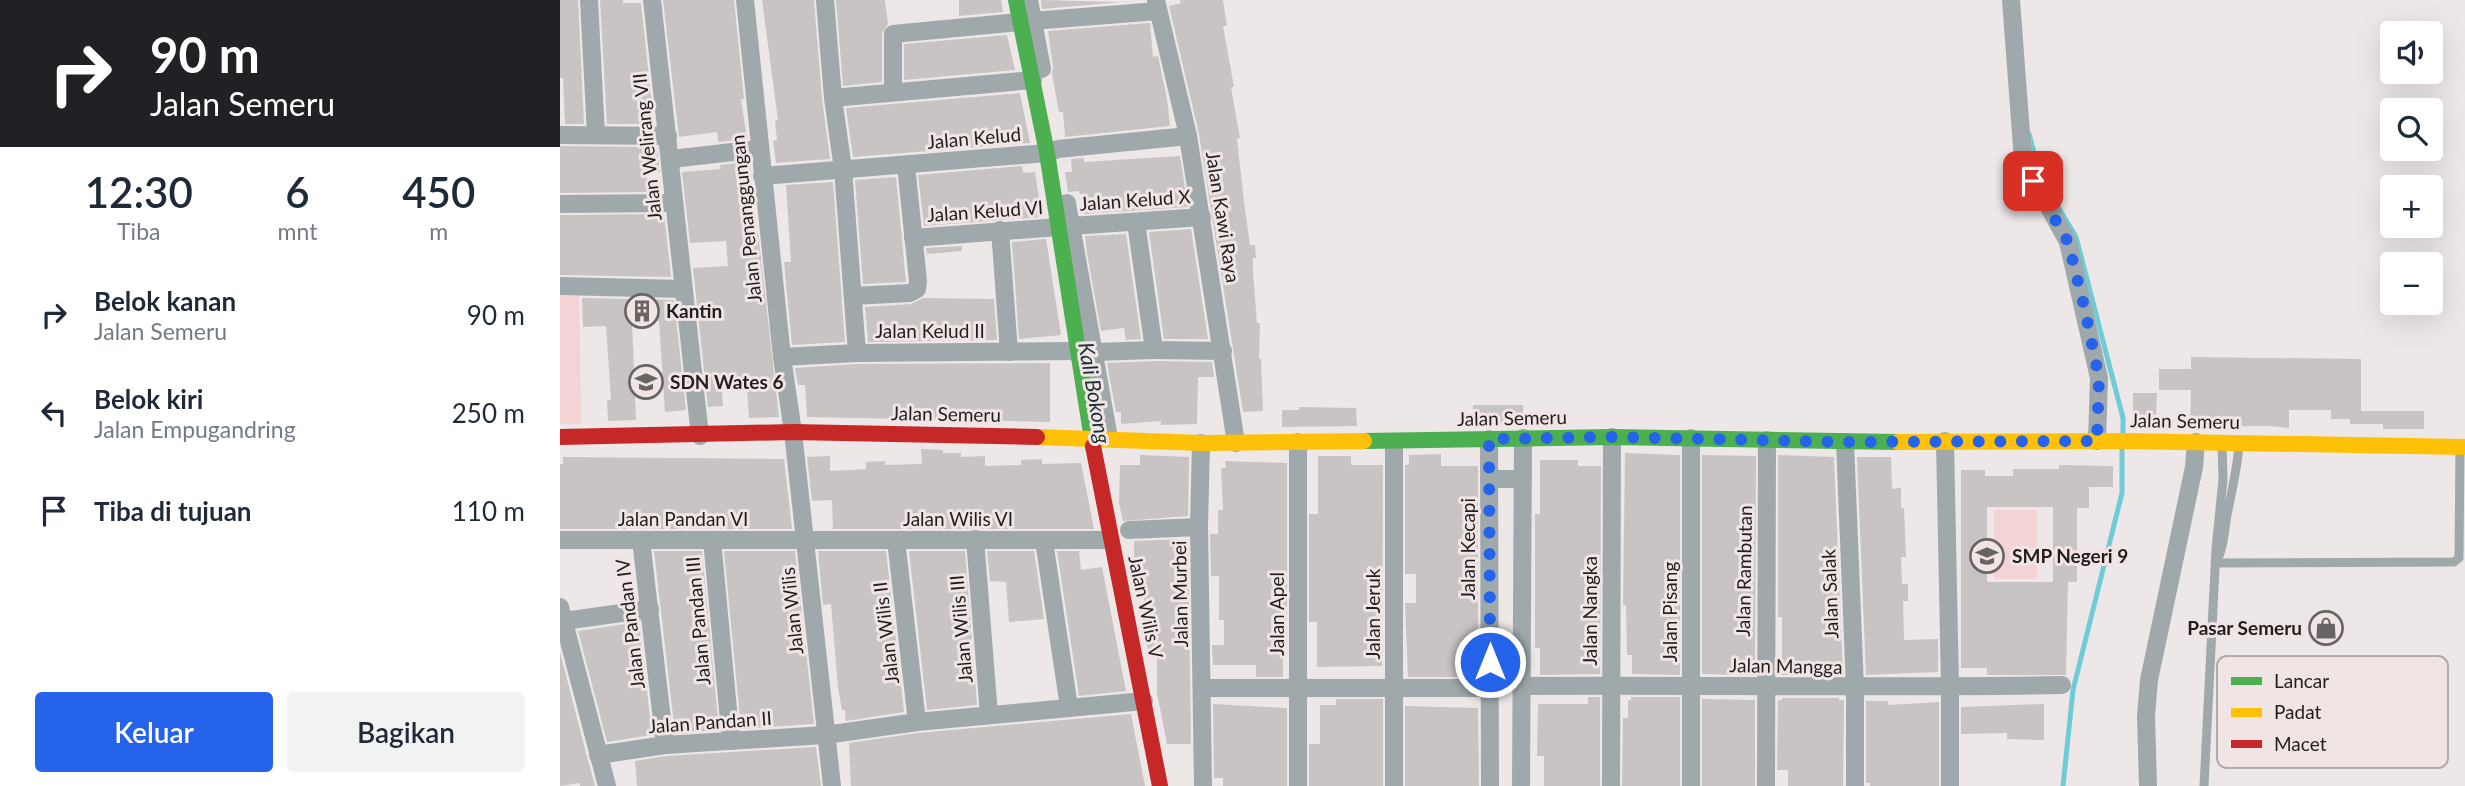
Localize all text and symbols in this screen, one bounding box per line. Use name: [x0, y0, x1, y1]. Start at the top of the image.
map controls: [2380, 21, 2443, 315]
button: sound: [2380, 21, 2443, 84]
text: 90 m: [150, 25, 260, 83]
icon: right: [35, 28, 126, 119]
street label: Jalan Welirang VII: [627, 72, 666, 222]
text: Jalan Semeru: [150, 84, 335, 123]
button: search: [2380, 98, 2443, 161]
street label: Jalan Kelud: [926, 122, 1022, 153]
street label: Jalan Penanggungan: [725, 134, 766, 304]
street label: Jalan Kawi Raya: [1202, 150, 1245, 284]
pin: [2003, 151, 2063, 211]
icon: arrive: [2014, 162, 2052, 200]
text: 12:30: [85, 167, 193, 217]
text: 6: [285, 167, 310, 217]
text: 450: [402, 167, 475, 217]
button: +: [2380, 175, 2443, 238]
street label: Jalan Kelud X: [1079, 184, 1192, 215]
street label: Jalan Kelud VI: [926, 195, 1044, 226]
text: Tiba: [117, 217, 160, 245]
text: mnt: [278, 217, 317, 245]
text: m: [429, 217, 448, 245]
button: −: [2380, 252, 2443, 315]
text: Belok kanan: [94, 285, 236, 317]
building icon: Kantin: [623, 292, 661, 330]
icon: right: [35, 296, 73, 334]
text: 90 m: [467, 299, 525, 331]
place label: Kantin: [666, 299, 722, 322]
text: Jalan Semeru: [94, 317, 227, 345]
street label: Jalan Kelud II: [875, 319, 985, 342]
water label: Kali Bokong: [1074, 340, 1117, 446]
school or university icon: SDN Wates 6: [627, 363, 665, 401]
place label: SDN Wates 6: [670, 370, 783, 393]
text: Belok kiri: [94, 383, 203, 415]
icon: left: [35, 394, 73, 432]
text: 250 m: [452, 397, 525, 429]
street label: Jalan Semeru: [891, 401, 1001, 426]
street label: Jalan Semeru: [1457, 405, 1567, 430]
street label: Jalan Semeru: [2130, 408, 2240, 433]
text: Jalan Empugandring: [94, 415, 296, 443]
icon: arrive: [35, 492, 73, 530]
text: Tiba di tujuan: [94, 495, 252, 527]
text: 110 m: [452, 495, 525, 527]
street label: Jalan Kecapi: [1456, 498, 1479, 600]
street label: Jalan Rambutan: [1731, 505, 1756, 637]
street label: Jalan Pandan VI: [618, 507, 748, 530]
street label: Jalan Wilis VI: [903, 507, 1013, 530]
school or university icon: SMP Negeri 9: [1968, 537, 2006, 575]
street label: Jalan Murbei: [1167, 540, 1192, 648]
place label: SMP Negeri 9: [2012, 544, 2128, 567]
street label: Jalan Salak: [1816, 548, 1843, 639]
street label: Jalan Wilis V: [1124, 553, 1169, 661]
street label: Jalan Pandan III: [680, 556, 715, 686]
street label: Jalan Nangka: [1578, 556, 1601, 666]
street label: Jalan Pandan IV: [610, 557, 649, 691]
street label: Jalan Pisang: [1658, 562, 1681, 662]
street label: Jalan Wilis: [775, 566, 808, 656]
street label: Jalan Jeruk: [1361, 568, 1384, 659]
street label: Jalan Apel: [1265, 572, 1288, 656]
street label: Jalan Wilis III: [944, 574, 977, 684]
street label: Jalan Wilis II: [868, 580, 903, 686]
shop icon: Pasar Semeru: [2307, 609, 2345, 647]
place label: Pasar Semeru: [2187, 616, 2302, 639]
position arrow: [1453, 625, 1527, 699]
street label: Jalan Mangga: [1729, 653, 1843, 678]
legend: [2217, 656, 2448, 768]
text: Lancar: [2274, 669, 2329, 692]
button: Keluar: [35, 692, 273, 772]
button: Bagikan: [287, 692, 525, 772]
text: Padat: [2274, 700, 2322, 723]
street label: Jalan Pandan II: [647, 706, 773, 737]
text: Macet: [2274, 732, 2327, 755]

